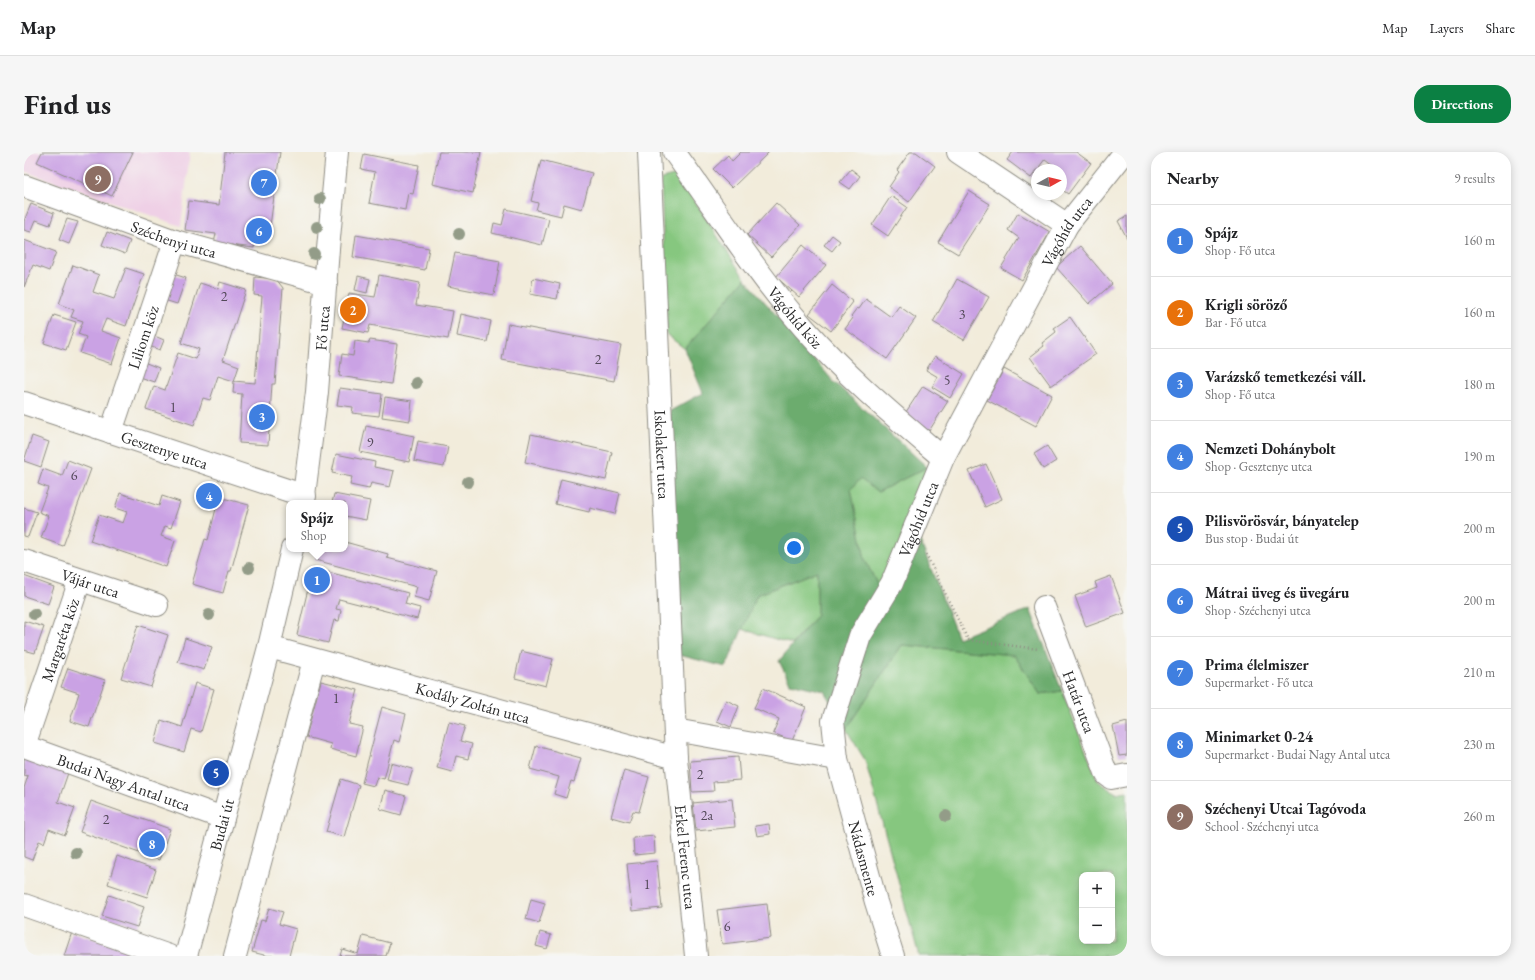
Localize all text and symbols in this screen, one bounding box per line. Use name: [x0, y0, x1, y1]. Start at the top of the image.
text: Map: [20, 15, 56, 40]
text: Map: [1382, 19, 1407, 37]
text: Layers: [1429, 19, 1464, 37]
text: Share: [1486, 19, 1515, 37]
button: Directions: [1414, 85, 1511, 123]
text: Find us: [24, 86, 111, 122]
pin: 9: [85, 164, 111, 194]
north arrow: [1031, 164, 1067, 200]
text: Nearby: [1167, 167, 1219, 189]
pin: 7: [251, 168, 277, 198]
text: 9 results: [1454, 170, 1495, 187]
street label: Vágóhíd utca: [1037, 192, 1097, 271]
street label: Széchenyi utca: [128, 216, 219, 263]
pin: 6: [246, 216, 272, 246]
text: Spájz: [1205, 223, 1238, 242]
text: 1: [1177, 232, 1183, 249]
text: 160 m: [1464, 232, 1495, 249]
text: Shop · Fő utca: [1205, 242, 1275, 259]
street label: Vágóhíd köz: [763, 282, 827, 353]
house number: 2: [221, 287, 228, 305]
pin: 2: [340, 295, 366, 325]
text: Krigli söröző: [1205, 295, 1287, 314]
street label: Liliom köz: [123, 303, 164, 372]
street label: Fő utca: [310, 304, 335, 351]
text: 2: [1177, 304, 1183, 321]
text: 160 m: [1464, 304, 1495, 321]
house number: 3: [959, 305, 966, 323]
text: Bar · Fő utca: [1205, 314, 1266, 331]
house number: 2: [595, 350, 602, 368]
text: Varázskő temetkezési váll.: [1205, 367, 1366, 386]
house number: 5: [944, 371, 950, 389]
text: 3: [1177, 376, 1183, 393]
text: 180 m: [1464, 376, 1495, 393]
text: Shop · Fő utca: [1205, 386, 1275, 403]
house number: 1: [170, 398, 176, 416]
pin: 3: [249, 402, 275, 432]
street label: Iskolakert utca: [650, 410, 674, 501]
street label: Gesztenye utca: [118, 426, 211, 474]
house number: 9: [367, 433, 374, 451]
text: Nemzeti Dohánybolt: [1205, 439, 1336, 458]
text: 4: [1177, 448, 1183, 465]
text: 190 m: [1464, 448, 1495, 465]
text: Shop · Gesztenye utca: [1205, 458, 1312, 475]
house number: 6: [71, 466, 78, 484]
street label: Vágóhíd utca: [894, 478, 944, 560]
pin: 4: [196, 481, 222, 511]
popup: [286, 500, 348, 552]
text: Spájz: [301, 508, 333, 527]
text: Pilisvörösvár, bányatelep: [1205, 511, 1359, 530]
text: 5: [1177, 520, 1183, 537]
text: 200 m: [1464, 520, 1495, 537]
text: Shop: [301, 527, 327, 544]
text: Bus stop · Budai út: [1205, 530, 1299, 547]
your location: [784, 538, 804, 558]
street label: Vájár utca: [58, 564, 123, 603]
pin: 1: [304, 565, 330, 595]
text: Mátrai üveg és üvegáru: [1205, 583, 1349, 602]
text: 6: [1177, 592, 1183, 609]
text: 200 m: [1464, 592, 1495, 609]
street label: Margaréta köz: [36, 596, 84, 684]
text: Shop · Széchenyi utca: [1205, 602, 1311, 619]
text: Prima élelmiszer: [1205, 655, 1309, 674]
text: 7: [1177, 664, 1183, 681]
text: 210 m: [1464, 664, 1495, 681]
street label: Határ utca: [1058, 667, 1101, 737]
text: Supermarket · Fő utca: [1205, 674, 1313, 691]
street label: Kodály Zoltán utca: [413, 677, 533, 729]
house number: 1: [333, 689, 339, 707]
text: Minimarket 0-24: [1205, 727, 1313, 746]
text: 8: [1177, 736, 1183, 753]
text: 230 m: [1464, 736, 1495, 753]
text: Supermarket · Budai Nagy Antal utca: [1205, 746, 1390, 763]
street label: Budai Nagy Antal utca: [54, 749, 193, 816]
pin: 5: [203, 758, 229, 788]
house number: 2: [697, 765, 704, 783]
street label: Budai út: [205, 796, 239, 853]
text: Széchenyi Utcai Tagóvoda: [1205, 799, 1366, 818]
street label: Erkel Ferenc utca: [670, 804, 701, 911]
house number: 2a: [701, 806, 714, 824]
text: 9: [1177, 808, 1183, 825]
text: 260 m: [1464, 808, 1495, 825]
house number: 2: [103, 810, 110, 828]
text: School · Széchenyi utca: [1205, 818, 1319, 835]
street label: Nádasmente: [843, 819, 884, 898]
pin: 8: [139, 829, 165, 859]
map controls: [1079, 872, 1115, 944]
button: +: [1079, 872, 1115, 908]
house number: 1: [644, 875, 650, 893]
button: −: [1079, 908, 1115, 944]
house number: 6: [724, 917, 731, 935]

